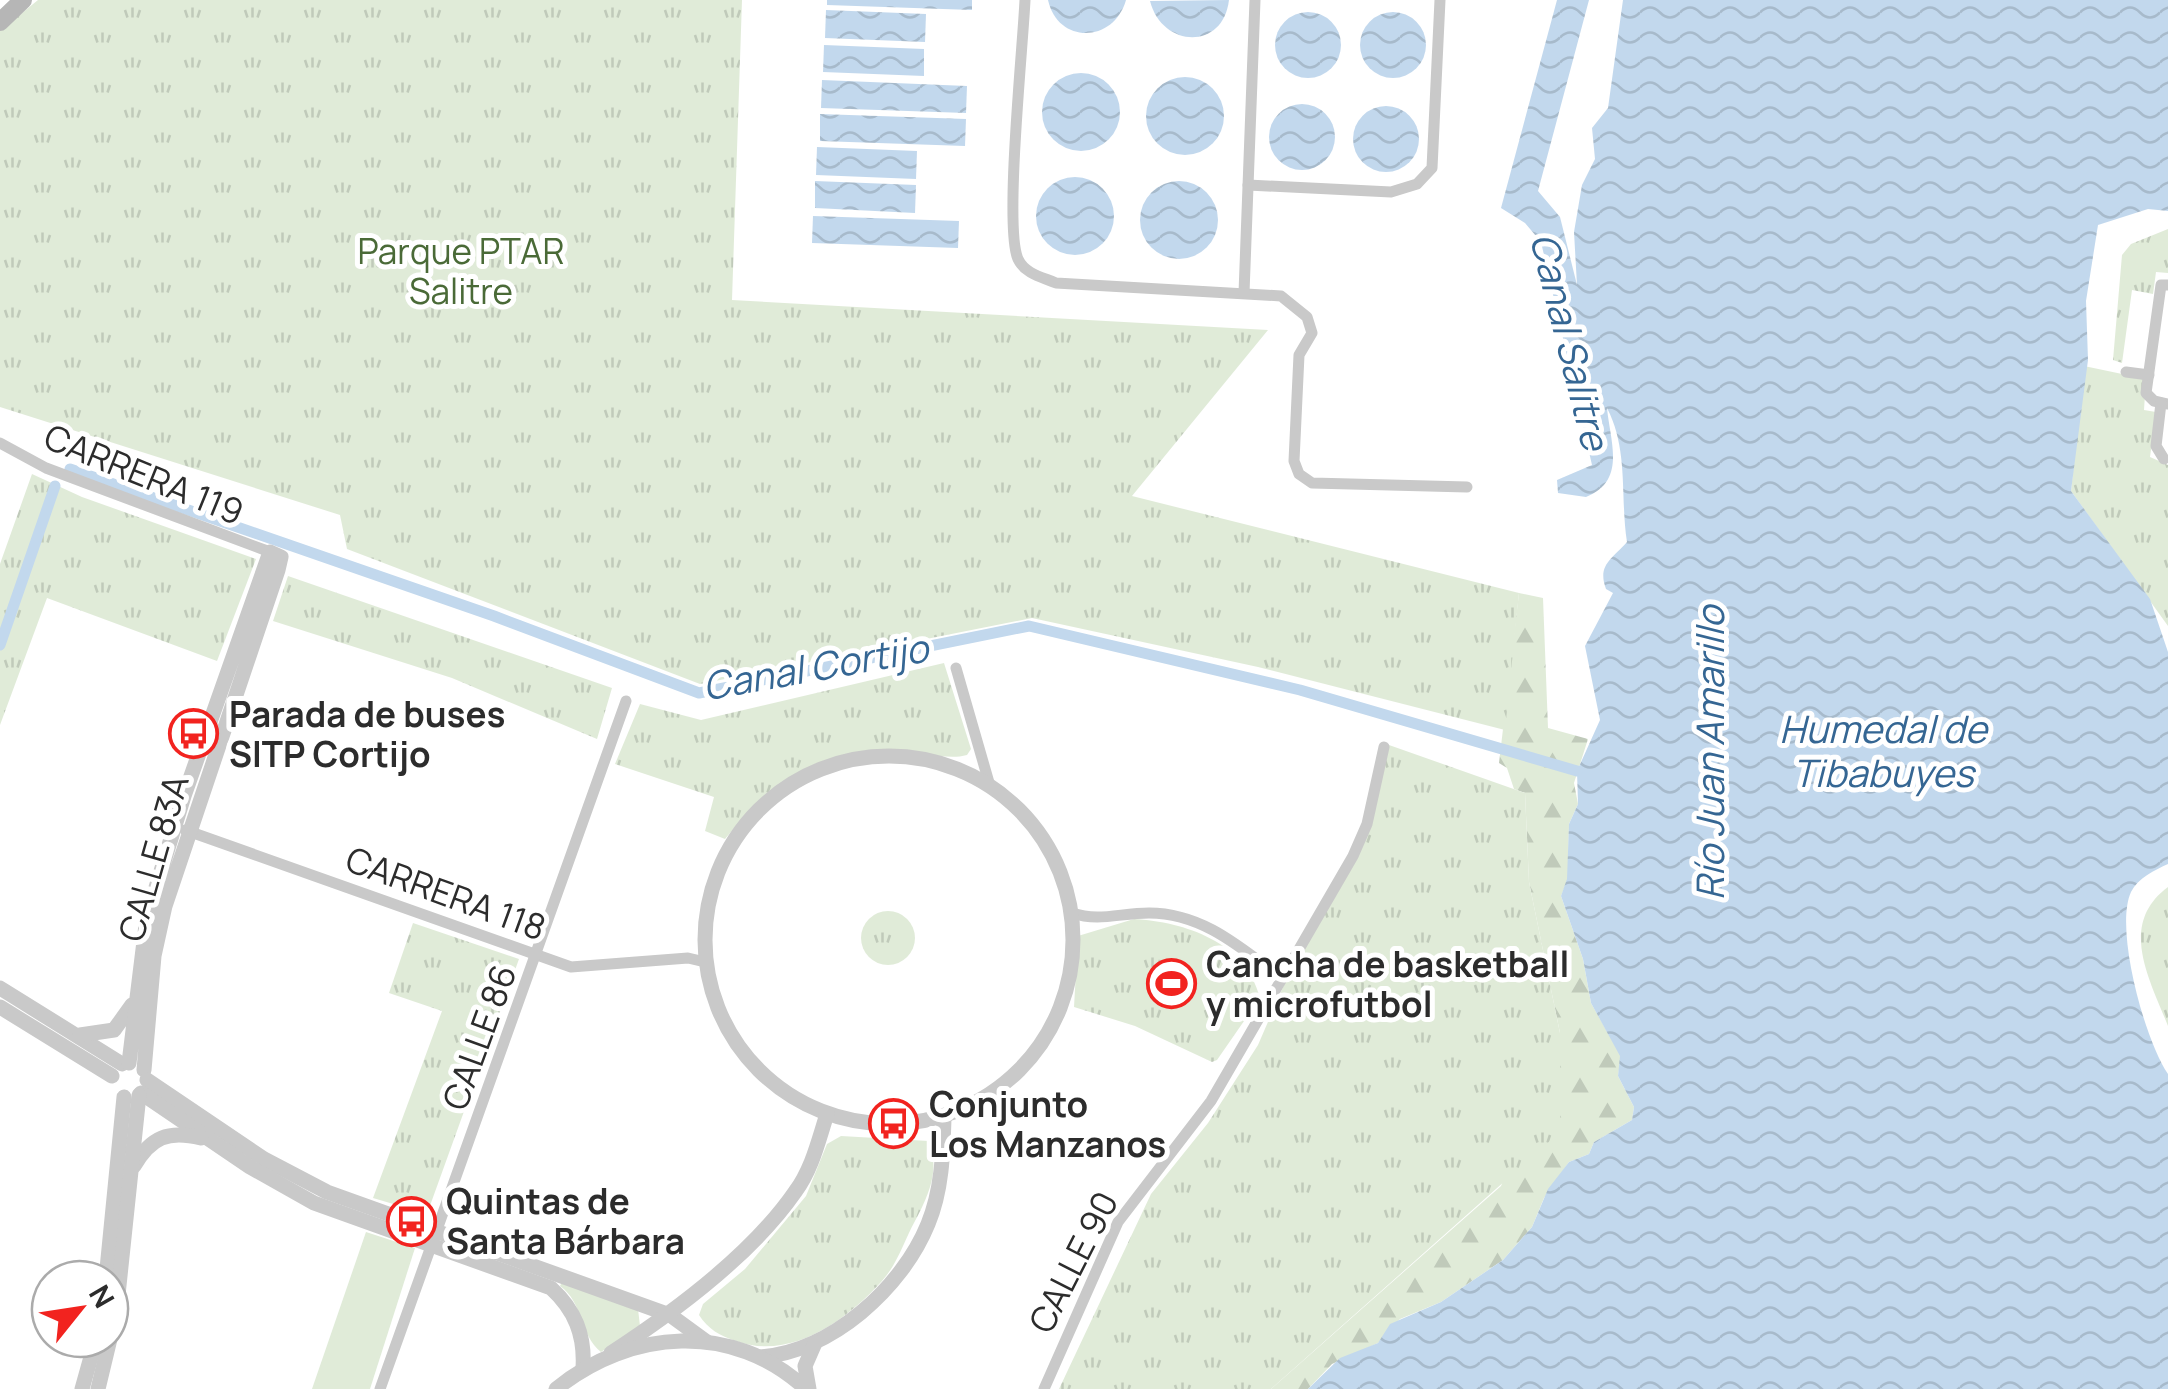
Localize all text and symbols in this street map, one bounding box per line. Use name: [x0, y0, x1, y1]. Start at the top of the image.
park label: Parque PTAR Salitre: [358, 227, 564, 315]
water label: Canal Salitre: [1519, 227, 1624, 457]
street label: CARRERA 119: [37, 412, 251, 536]
water label: Río Juan Amarillo: [1683, 603, 1735, 900]
water label: Canal Cortijo: [698, 620, 934, 711]
place label: Parada de buses SITP Cortijo: [229, 690, 506, 778]
water label: Humedal de Tibabuyes: [1779, 702, 1990, 798]
bus stop icon: Parada de buses SITP Cortijo: [168, 708, 220, 760]
street label: CALLE 83A: [106, 769, 200, 947]
street label: CARRERA 118: [339, 835, 553, 951]
place label: Cancha de basketball y microfutbol: [1206, 940, 1569, 1028]
street label: CALLE 86: [431, 958, 527, 1116]
sports icon: Cancha de basketball y microfutbol: [1145, 958, 1197, 1010]
place label: Conjunto Los Manzanos: [929, 1080, 1166, 1168]
bus stop icon: Conjunto Los Manzanos: [868, 1098, 920, 1150]
place label: Quintas de Santa Bárbara: [446, 1177, 685, 1265]
street label: CALLE 90: [1017, 1183, 1129, 1341]
bus stop icon: Quintas de Santa Bárbara: [385, 1195, 437, 1247]
north arrow: [30, 1259, 130, 1359]
text: N: [81, 1278, 124, 1314]

